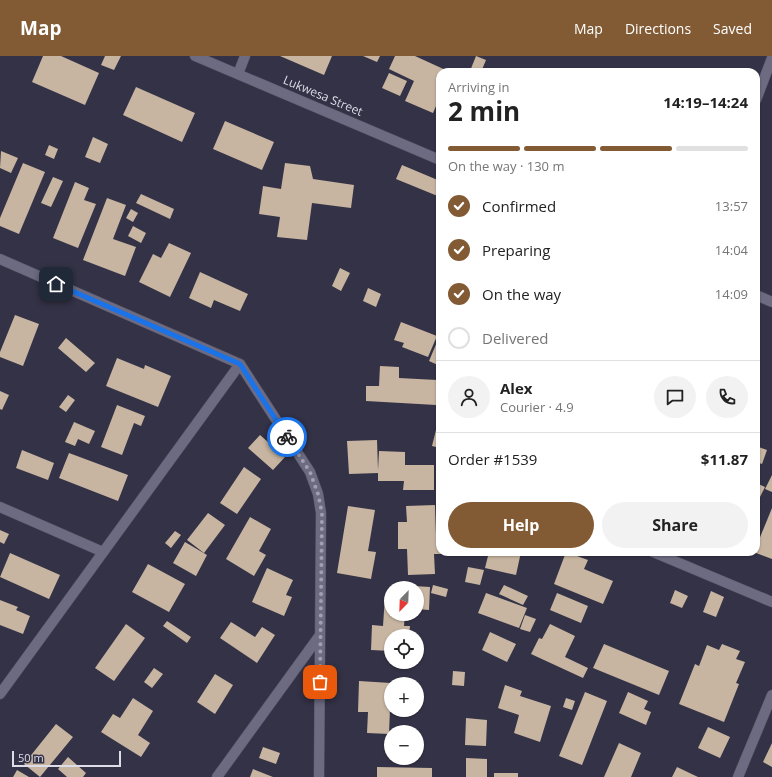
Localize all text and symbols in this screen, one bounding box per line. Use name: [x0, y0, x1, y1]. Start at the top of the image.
text: Map: [20, 15, 61, 41]
text: Map: [574, 19, 603, 38]
text: Directions: [625, 19, 691, 38]
text: Saved: [713, 19, 752, 38]
street label: Lukwesa Street: [281, 71, 366, 120]
text: Arriving in: [448, 78, 510, 96]
text: 14:19–14:24: [663, 92, 748, 112]
text: 2 min: [448, 93, 520, 129]
text: On the way · 130 m: [448, 157, 564, 175]
icon: check: [448, 195, 470, 217]
text: Confirmed: [482, 196, 556, 216]
text: 13:57: [715, 197, 748, 215]
icon: check: [448, 239, 470, 261]
text: Preparing: [482, 240, 550, 260]
text: 14:04: [715, 241, 748, 259]
pin: [39, 267, 73, 301]
icon: home: [45, 273, 67, 295]
icon: check: [448, 283, 470, 305]
text: On the way: [482, 284, 561, 304]
text: 14:09: [715, 285, 748, 303]
text: Delivered: [482, 328, 549, 348]
button: person: [448, 376, 490, 418]
button: chat: [654, 376, 696, 418]
button: phone: [706, 376, 748, 418]
text: Alex: [500, 378, 532, 398]
text: Courier · 4.9: [500, 398, 574, 416]
courier: [267, 417, 307, 457]
icon: bike: [276, 426, 298, 448]
text: Order #1539: [448, 449, 537, 469]
text: $11.87: [701, 449, 748, 469]
button: Help: [448, 502, 594, 548]
button: Share: [602, 502, 748, 548]
north arrow: [384, 581, 424, 621]
map controls: [384, 581, 424, 765]
button: locate: [384, 629, 424, 669]
pin: [303, 665, 337, 699]
icon: bag: [309, 671, 331, 693]
button: +: [384, 677, 424, 717]
button: −: [384, 725, 424, 765]
scale bar: [12, 749, 121, 768]
text: 50 m: [18, 750, 44, 765]

